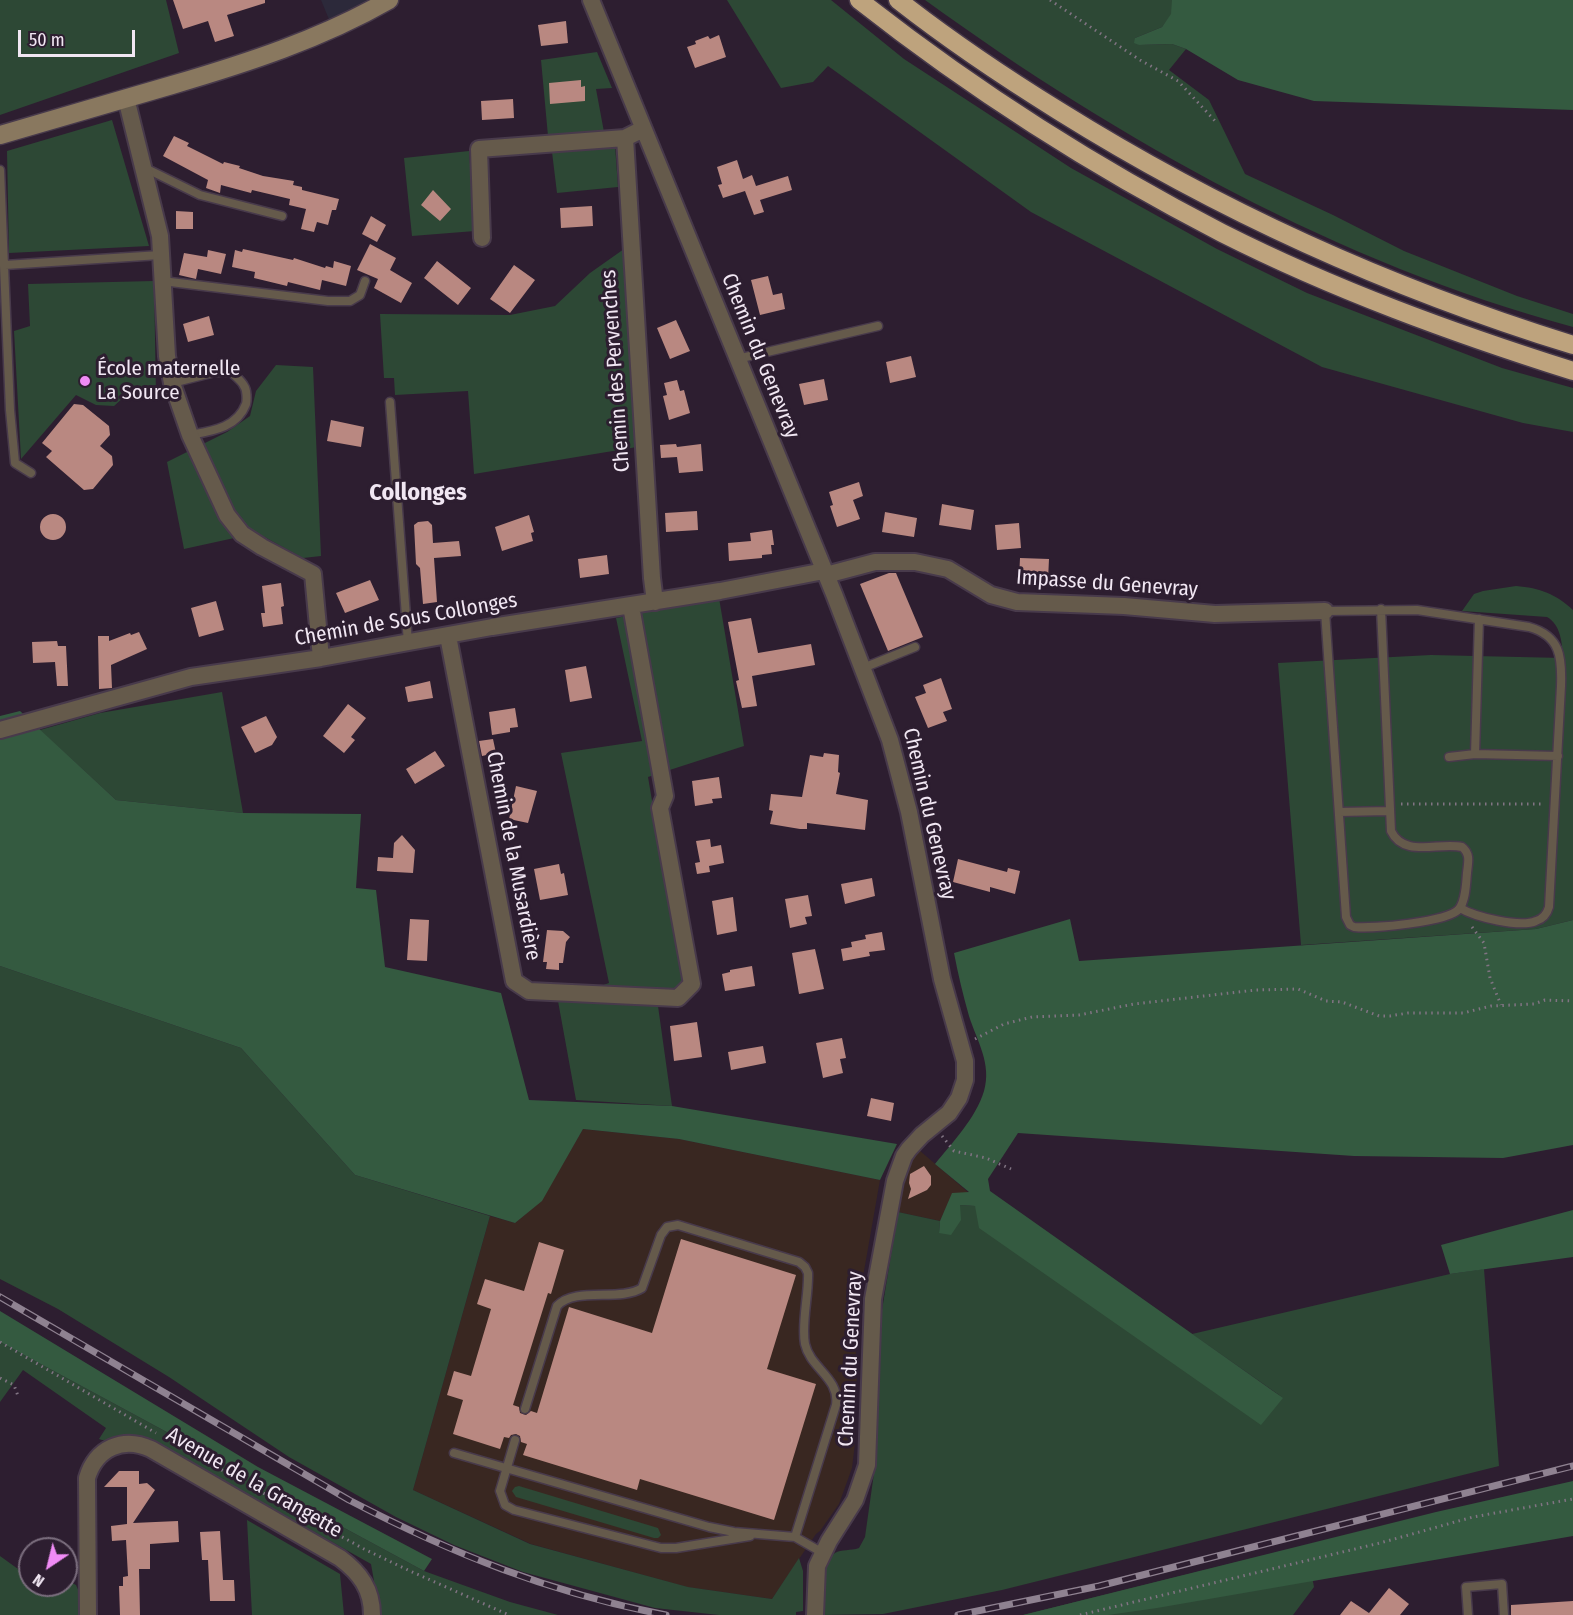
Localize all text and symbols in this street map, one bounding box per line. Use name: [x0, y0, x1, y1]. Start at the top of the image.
scale bar: [21, 18, 138, 56]
text: 50 m: [29, 29, 65, 51]
street label: Chemin des Pervenches: [596, 269, 636, 473]
street label: Chemin du Genevray: [715, 270, 805, 442]
place label: École maternelle La Source: [97, 356, 240, 406]
marker: École maternelle La Source: [78, 374, 92, 388]
district label: Collonges: [369, 479, 467, 507]
street label: Impasse du Genevray: [1015, 565, 1199, 603]
street label: Chemin de Sous Collonges: [293, 588, 519, 652]
street label: Chemin du Genevray: [897, 726, 961, 902]
street label: Chemin de la Musardière: [480, 749, 546, 963]
street label: Chemin du Genevray: [834, 1271, 868, 1447]
street label: Avenue de la Grangette: [162, 1422, 346, 1544]
north arrow: [18, 1537, 78, 1597]
text: N: [29, 1570, 48, 1591]

